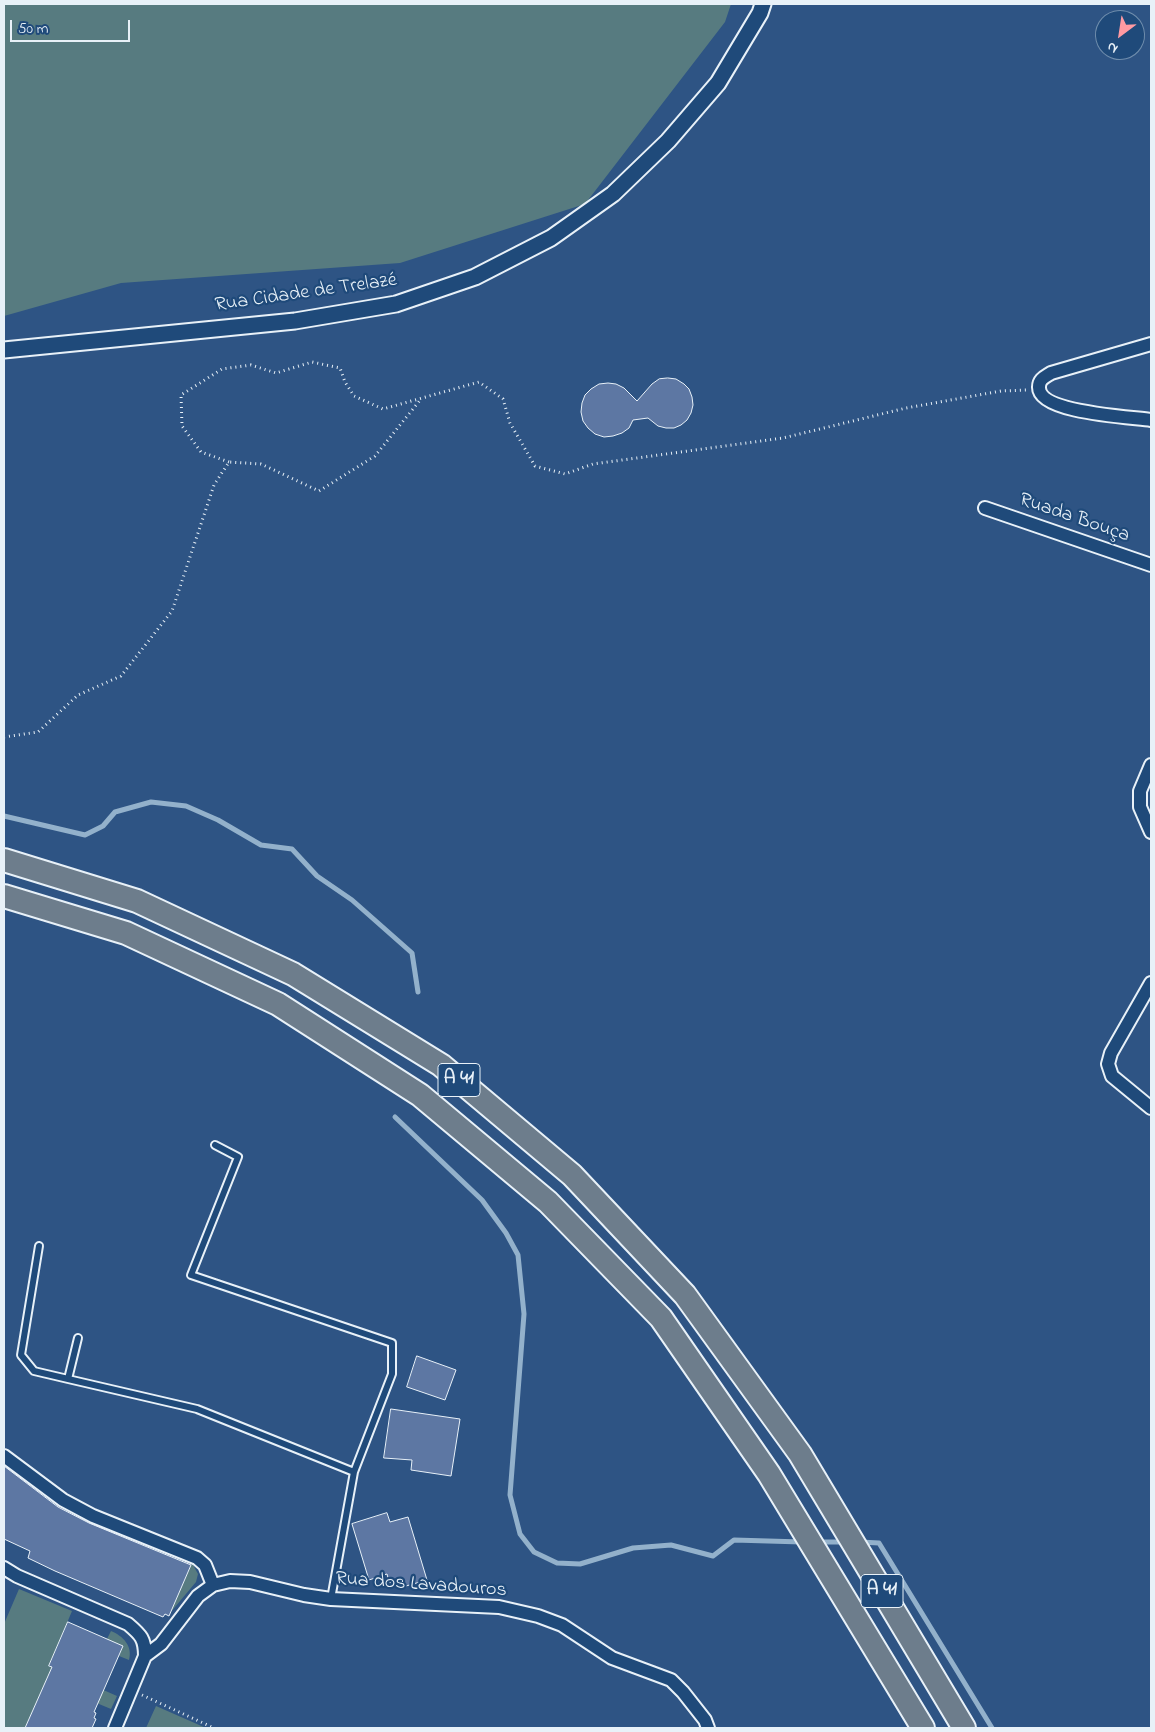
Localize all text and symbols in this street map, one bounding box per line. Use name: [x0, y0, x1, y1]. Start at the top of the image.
scale bar: [12, 10, 132, 42]
north arrow: [1095, 10, 1145, 60]
text: 50 m: [18, 18, 48, 40]
text: N: [1103, 36, 1122, 59]
street label: Rua Cidade de Trelazé: [214, 269, 398, 319]
street label: Ruada Bouça: [1016, 489, 1132, 549]
road number: A 41: [438, 1064, 480, 1096]
street label: Rua dos Lavadouros: [335, 1568, 507, 1604]
road number: A 41: [861, 1574, 903, 1608]

